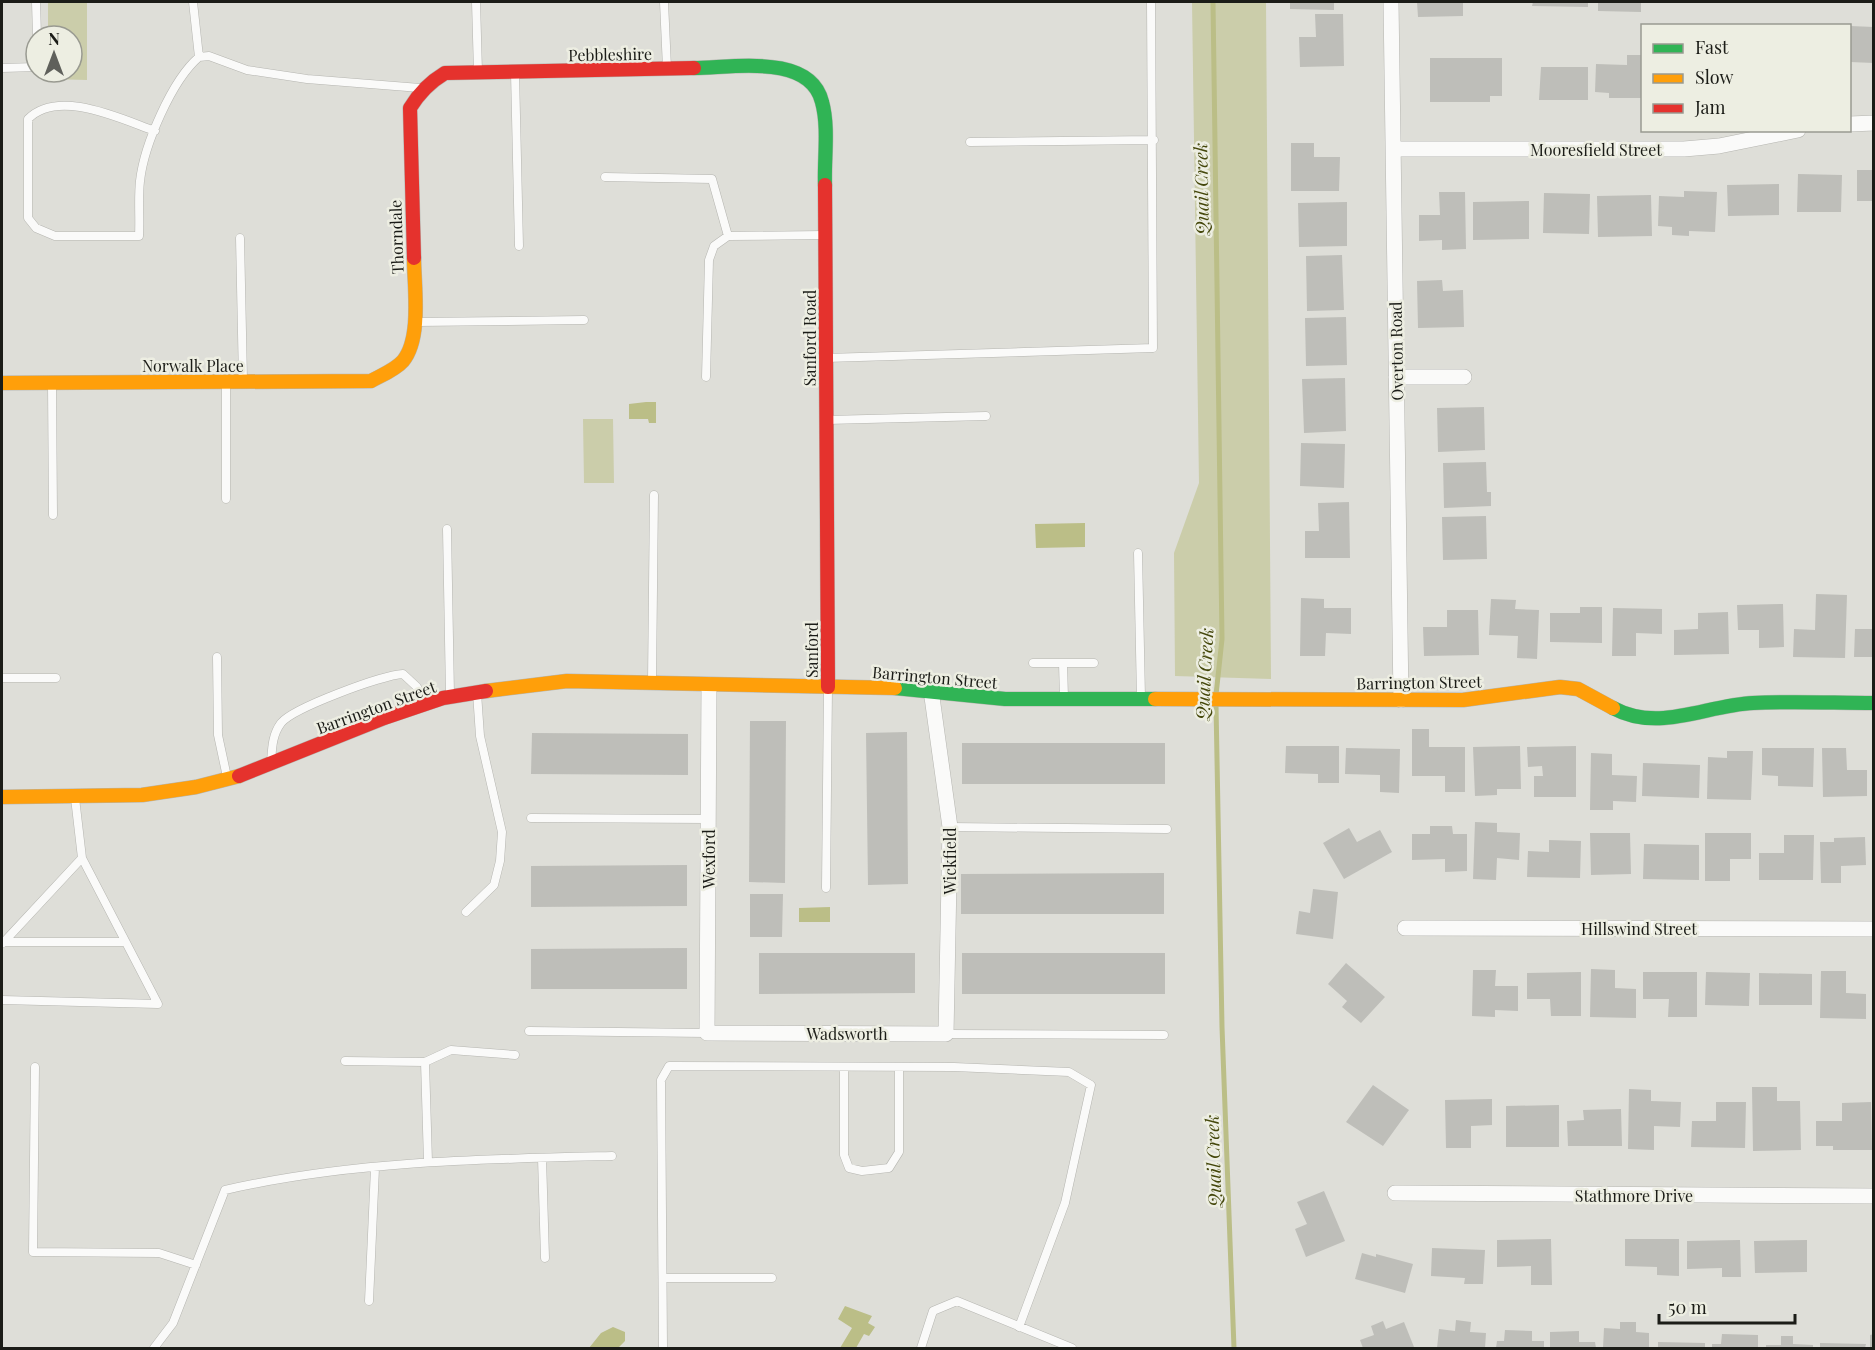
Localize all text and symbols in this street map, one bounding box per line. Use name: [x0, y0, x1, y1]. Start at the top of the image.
north arrow: [24, 24, 84, 84]
legend: [1641, 24, 1851, 132]
text: N: [48, 28, 60, 49]
text: Fast: [1695, 35, 1729, 59]
street label: Pebbleshire: [568, 43, 652, 65]
text: Slow: [1695, 65, 1733, 89]
text: Jam: [1694, 95, 1725, 119]
street label: Mooresfield Street: [1530, 139, 1662, 160]
water label: Quail Creek: [1188, 143, 1214, 236]
street label: Thorndale: [384, 199, 408, 275]
street label: Sanford Road: [799, 290, 820, 386]
street label: Overton Road: [1385, 301, 1407, 401]
street label: Norwalk Place: [142, 355, 244, 376]
street label: Sanford: [801, 622, 822, 678]
water label: Quail Creek: [1190, 627, 1218, 722]
street label: Barrington Street: [872, 661, 999, 693]
street label: Barrington Street: [1356, 670, 1482, 694]
street label: Barrington Street: [313, 676, 439, 738]
street label: Wickfield: [939, 827, 960, 896]
street label: Wexford: [698, 829, 719, 890]
street label: Hillswind Street: [1581, 918, 1697, 939]
street label: Wadsworth: [805, 1023, 888, 1044]
water label: Quail Creek: [1199, 1114, 1227, 1209]
street label: Stathmore Drive: [1575, 1185, 1693, 1206]
scale bar: [1659, 1287, 1796, 1325]
text: 50 m: [1668, 1295, 1707, 1319]

